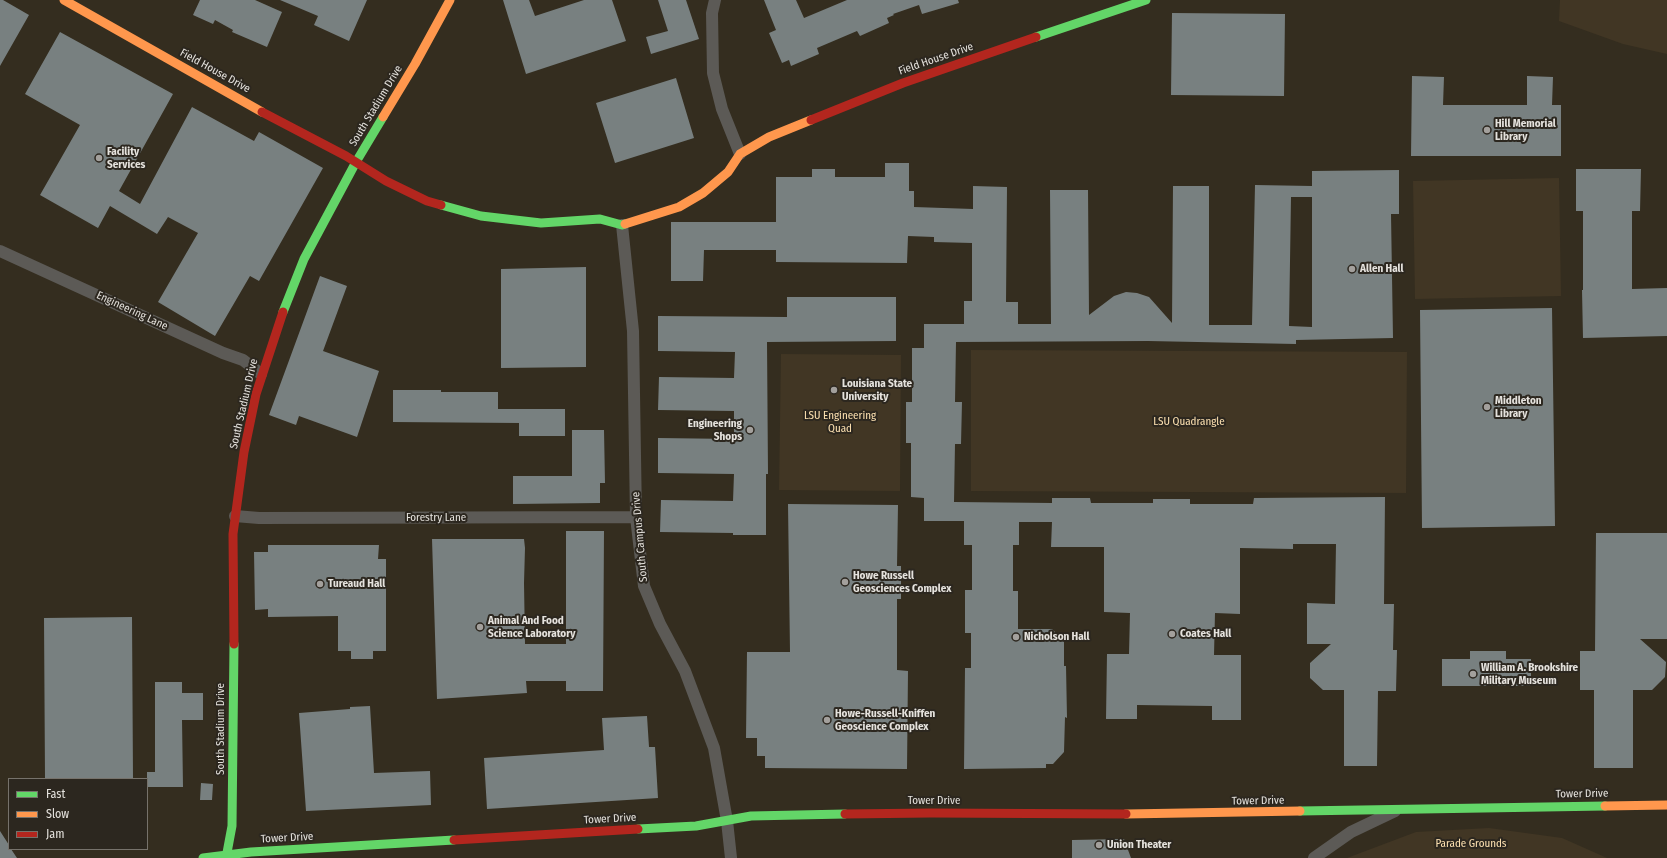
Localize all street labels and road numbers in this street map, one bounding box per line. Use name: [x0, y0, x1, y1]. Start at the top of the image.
street label: Field House Drive: [897, 40, 975, 78]
street label: Field House Drive: [178, 46, 252, 96]
street label: South Stadium Drive: [347, 63, 405, 149]
street label: Engineering Lane: [94, 289, 170, 333]
street label: South Stadium Drive: [227, 358, 261, 450]
street label: South Campus Drive: [629, 491, 651, 583]
street label: Forestry Lane: [406, 511, 466, 525]
street label: South Stadium Drive: [214, 683, 228, 775]
street label: Tower Drive: [1556, 787, 1608, 801]
street label: Tower Drive: [908, 794, 960, 808]
street label: Tower Drive: [1232, 794, 1284, 808]
street label: Tower Drive: [583, 811, 637, 827]
street label: Tower Drive: [260, 830, 314, 846]

